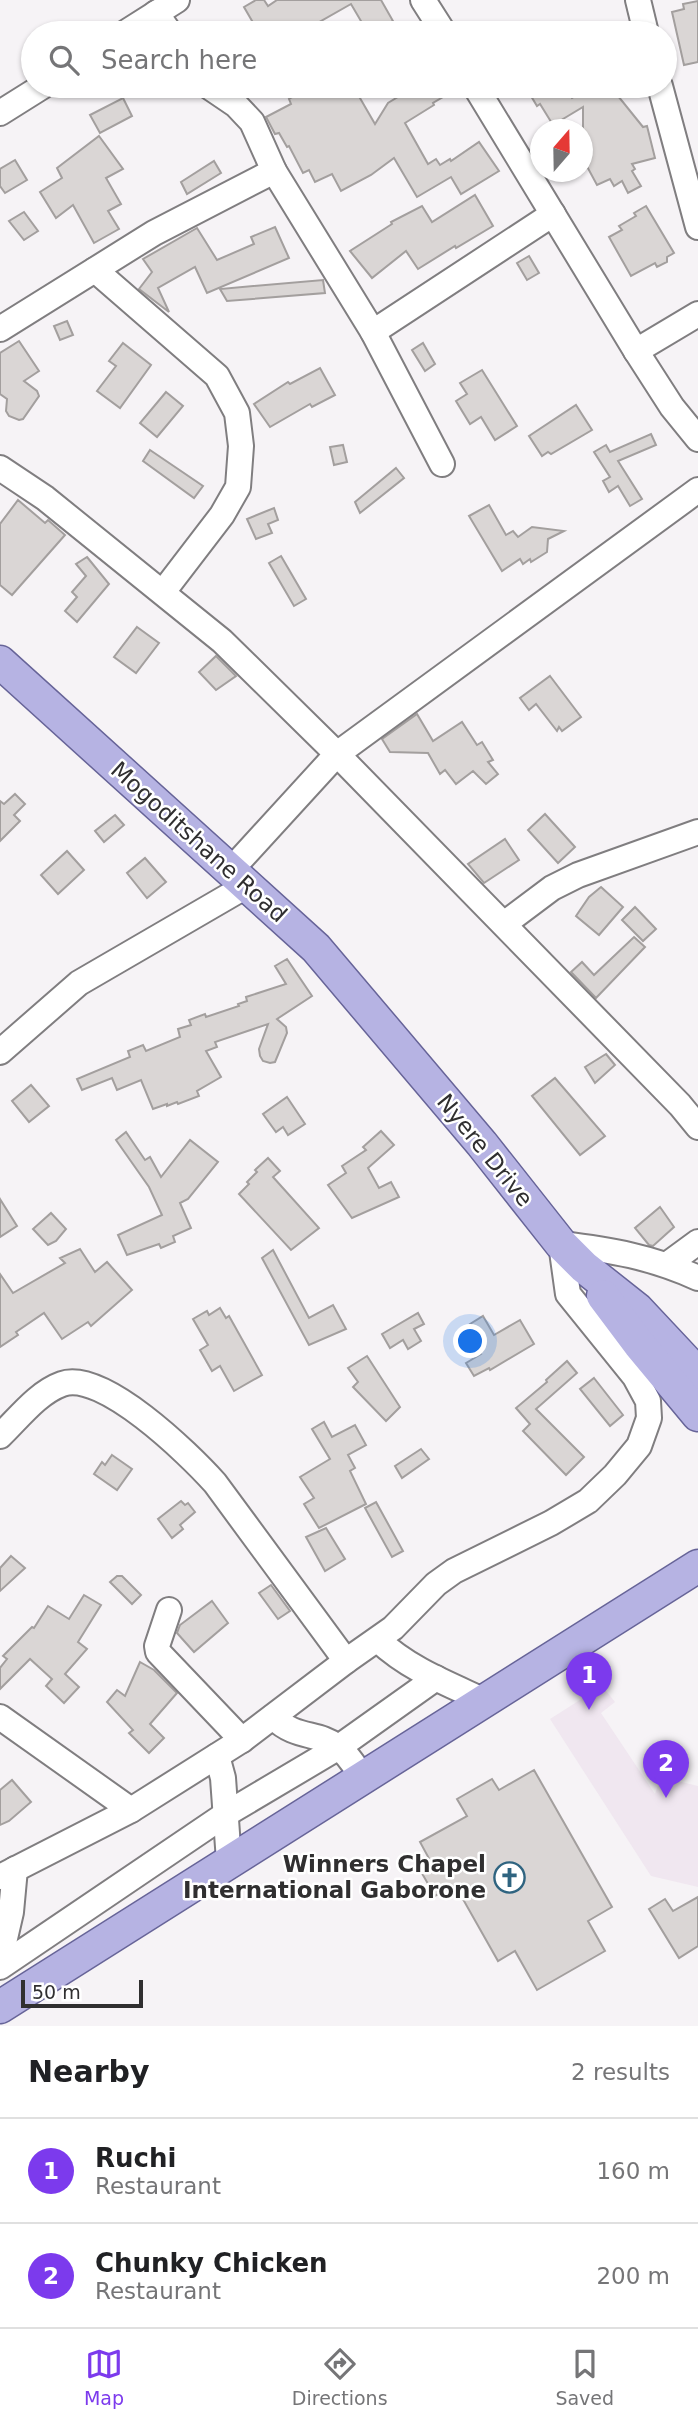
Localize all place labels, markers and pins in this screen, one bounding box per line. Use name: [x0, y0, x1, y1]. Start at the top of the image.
pin: 1: [566, 1652, 612, 1710]
pin: 2: [643, 1740, 689, 1798]
place label: Winners Chapel International Gaborone: [183, 1851, 486, 1903]
church icon: Winners Chapel International Gaborone: [492, 1860, 526, 1894]

